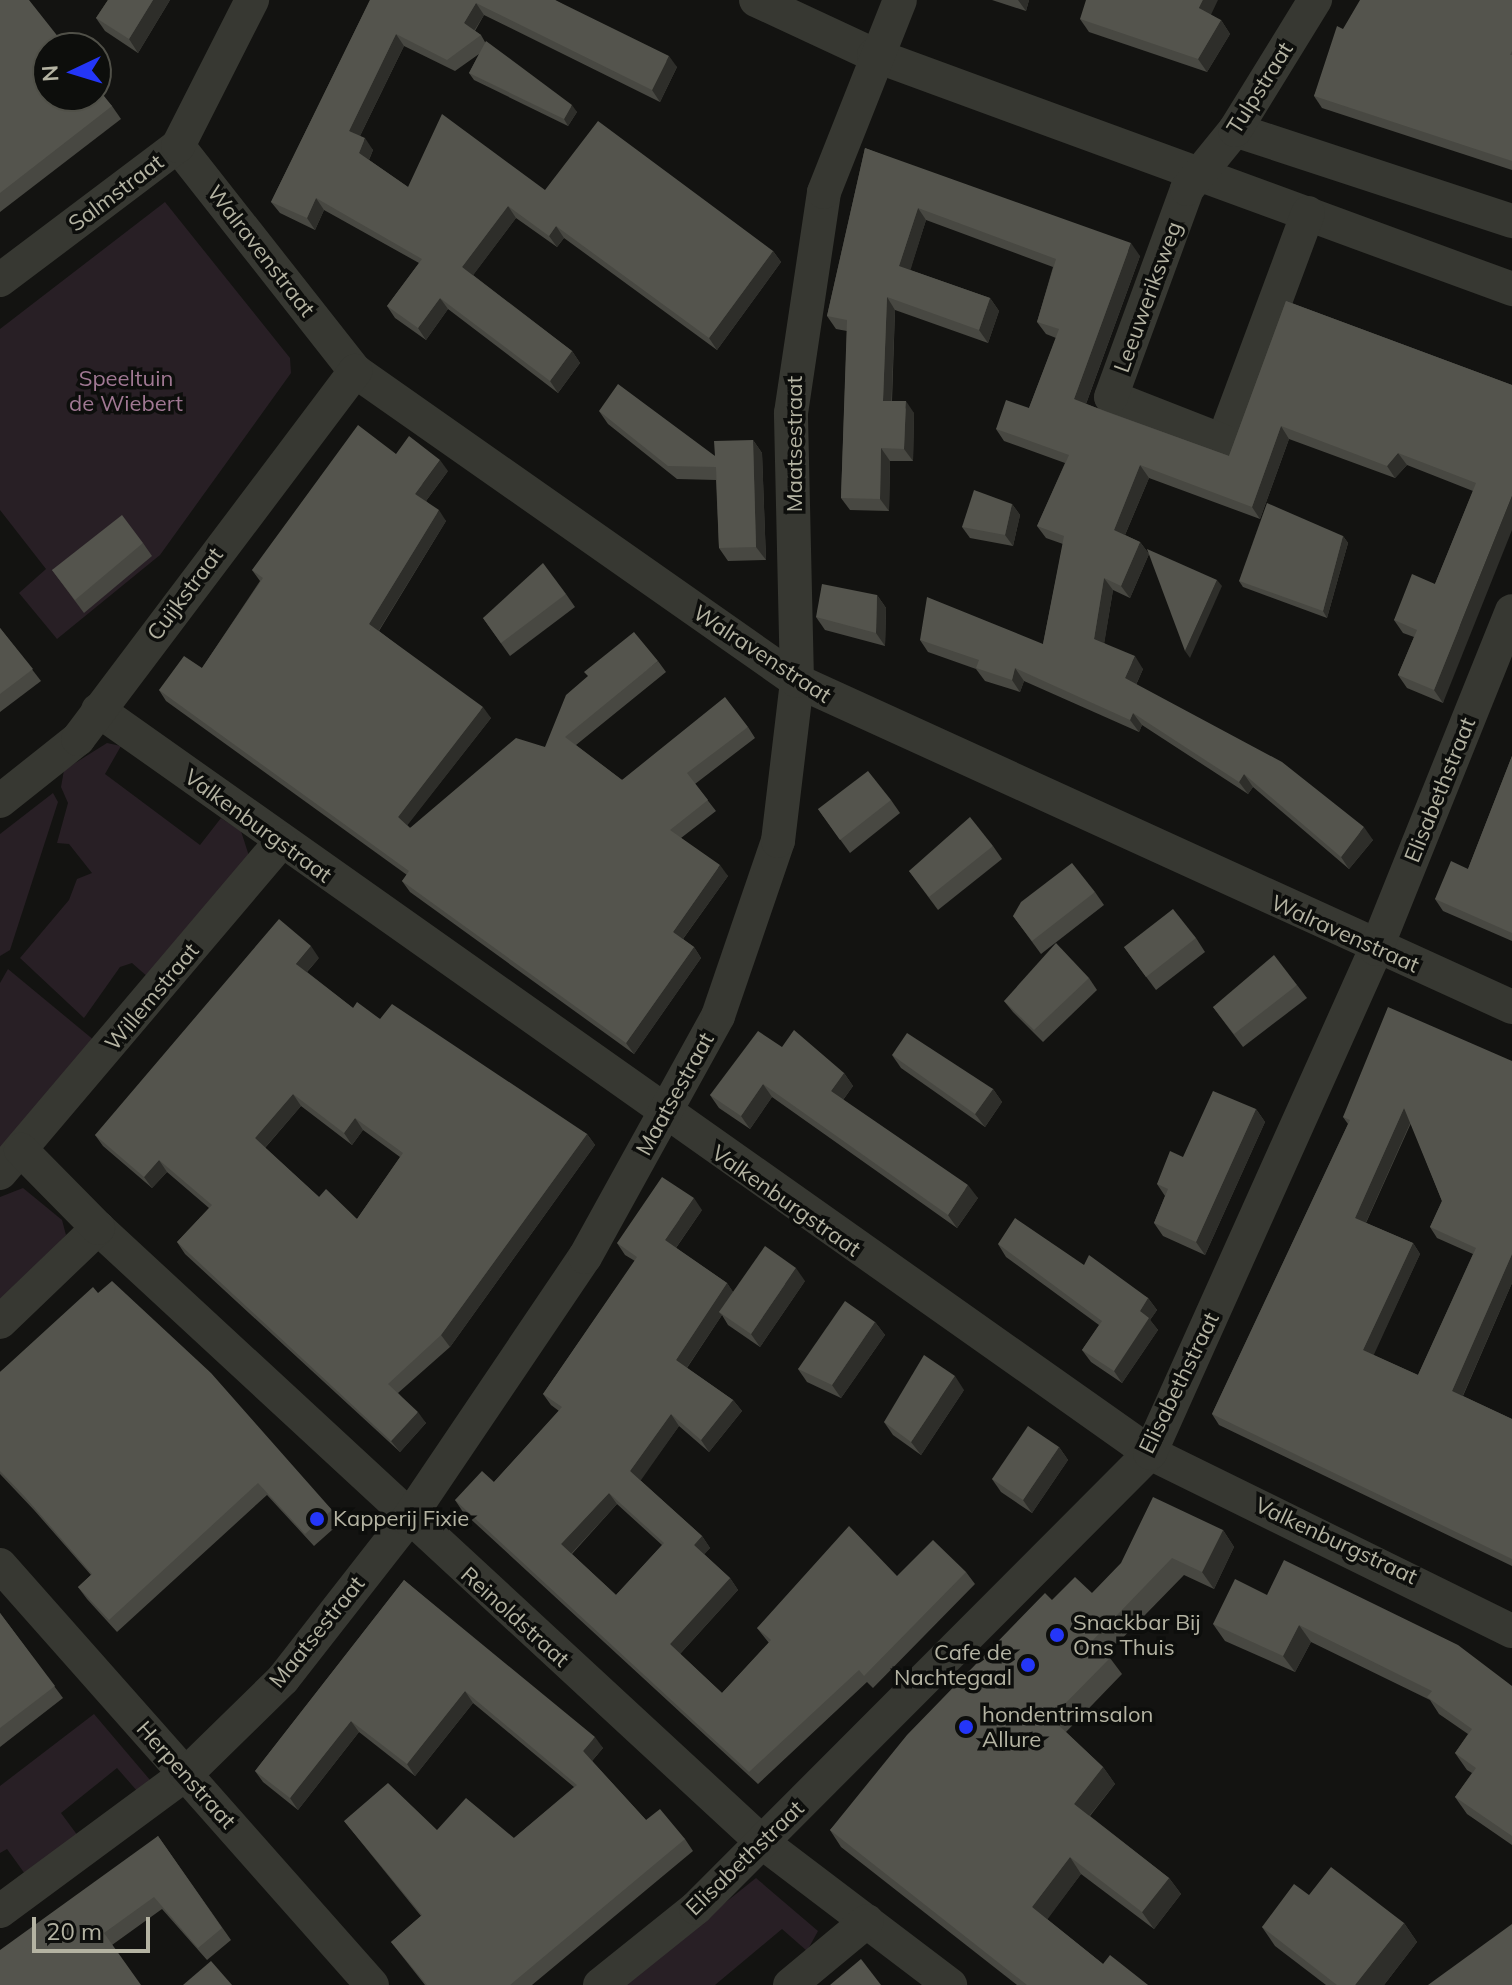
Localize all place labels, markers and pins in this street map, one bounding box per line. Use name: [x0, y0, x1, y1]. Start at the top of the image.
place label: Kapperij Fixie: [333, 1506, 469, 1532]
marker: Kapperij Fixie: [308, 1510, 326, 1528]
place label: Snackbar Bij Ons Thuis: [1073, 1609, 1201, 1660]
marker: Snackbar Bij Ons Thuis: [1048, 1626, 1066, 1644]
place label: Cafe de Nachtegaal: [894, 1639, 1012, 1690]
marker: Cafe de Nachtegaal: [1019, 1656, 1037, 1674]
place label: hondentrimsalon Allure: [982, 1701, 1153, 1752]
marker: hondentrimsalon Allure: [957, 1718, 975, 1736]

